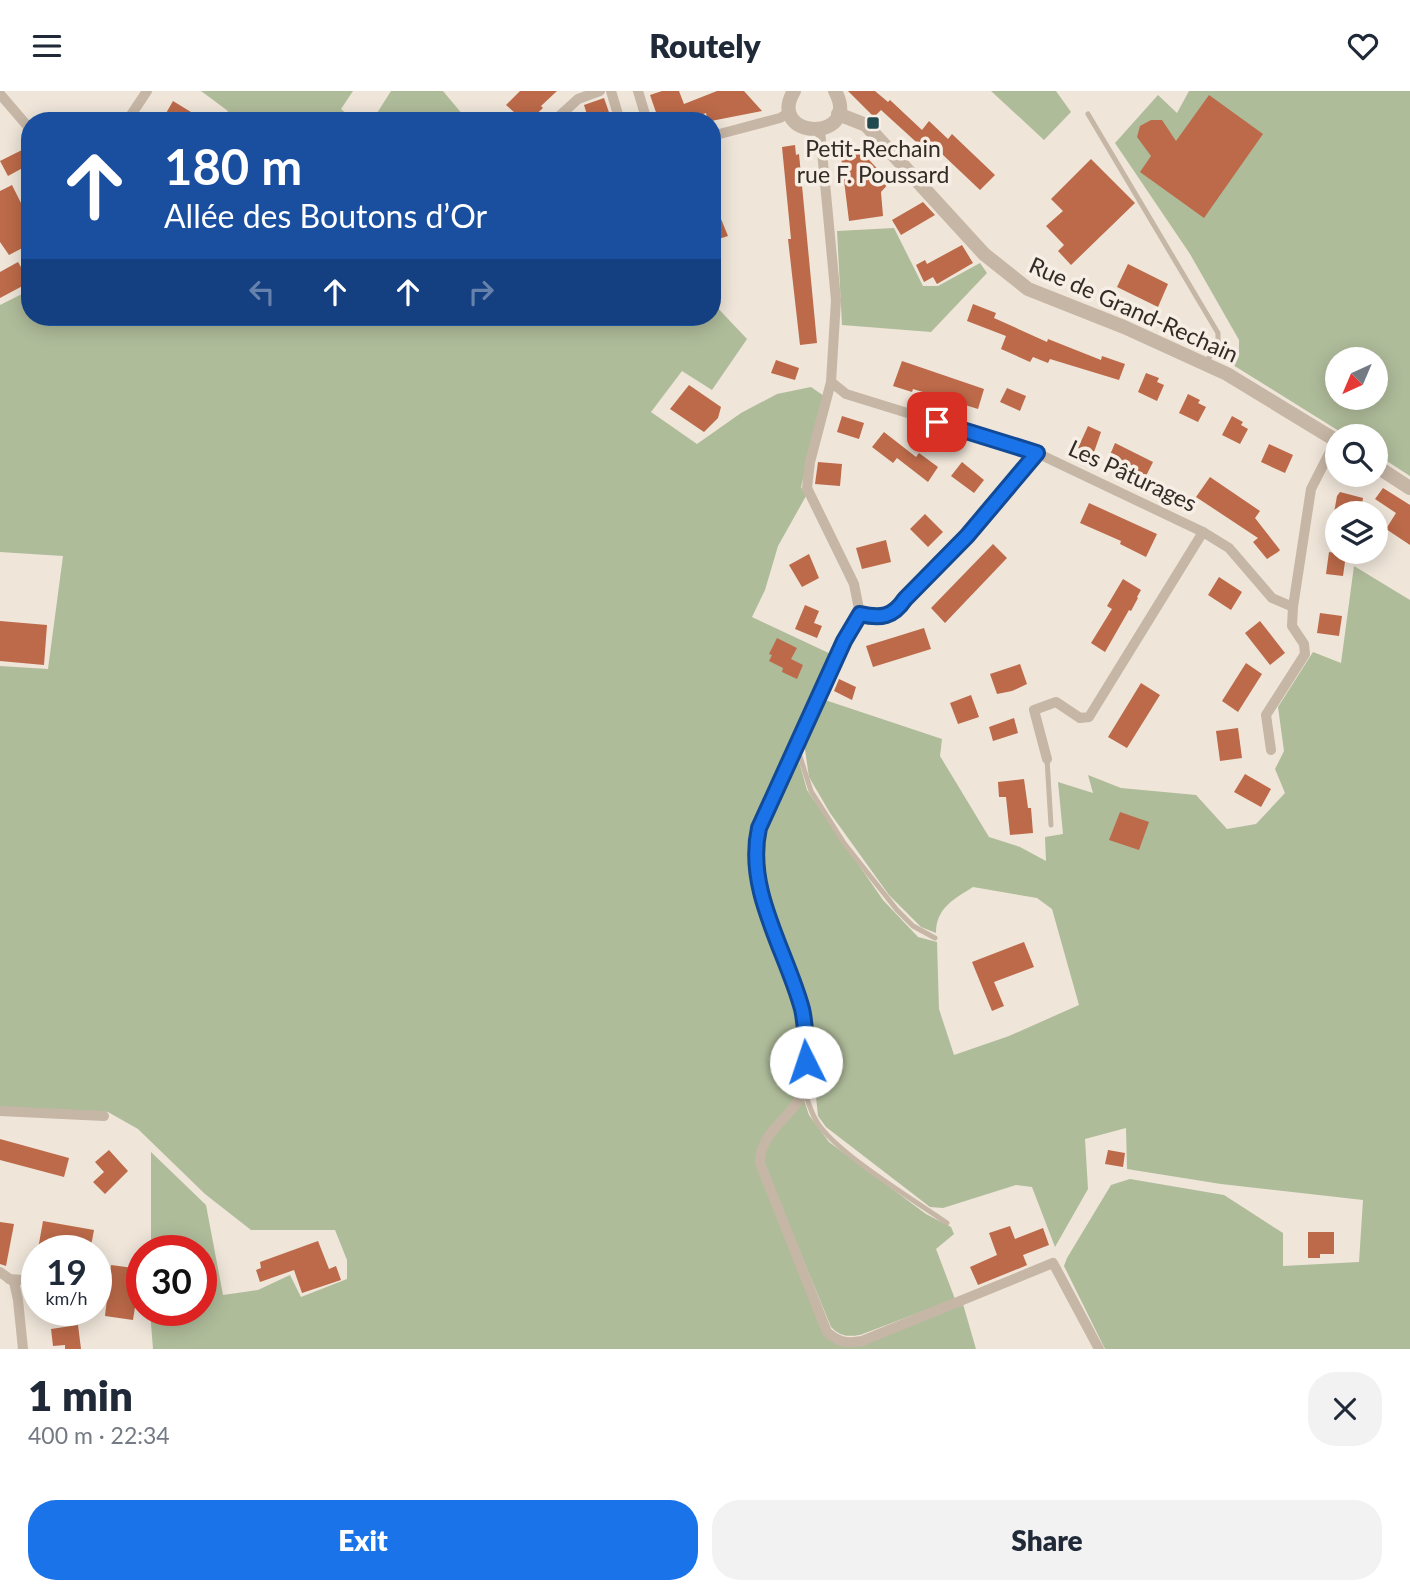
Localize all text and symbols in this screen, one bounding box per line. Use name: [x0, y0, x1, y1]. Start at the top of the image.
text: Routely: [649, 26, 761, 65]
icon: menu: [28, 27, 66, 65]
icon: heart: [1344, 27, 1382, 65]
marker: Petit-Rechain rue F. Poussard: [865, 115, 881, 131]
place label: Petit-Rechain rue F. Poussard: [797, 134, 949, 188]
text: 180 m: [164, 137, 302, 195]
icon: ahead: [49, 140, 140, 231]
text: Allée des Boutons d’Or: [164, 196, 487, 235]
street label: Rue de Grand-Rechain: [1025, 250, 1243, 368]
icon: left: [243, 273, 281, 311]
icon: ahead: [316, 273, 354, 311]
icon: ahead: [389, 273, 427, 311]
icon: right: [462, 273, 500, 311]
north arrow: [1325, 347, 1388, 409]
map controls: [1325, 347, 1388, 564]
pin: [907, 392, 967, 452]
icon: arrive: [918, 403, 956, 441]
button: search: [1325, 424, 1388, 487]
street label: Les Pâturages: [1064, 433, 1202, 517]
button: layers: [1325, 501, 1388, 564]
position arrow: [769, 1025, 843, 1099]
speed limit sign: 30: [126, 1235, 217, 1326]
text: 19: [46, 1250, 87, 1292]
text: km/h: [45, 1287, 88, 1309]
text: 1 min: [28, 1370, 133, 1420]
button: close: [1308, 1372, 1382, 1446]
text: 400 m · 22:34: [28, 1421, 170, 1449]
button: Exit: [28, 1500, 698, 1580]
button: Share: [712, 1500, 1382, 1580]

